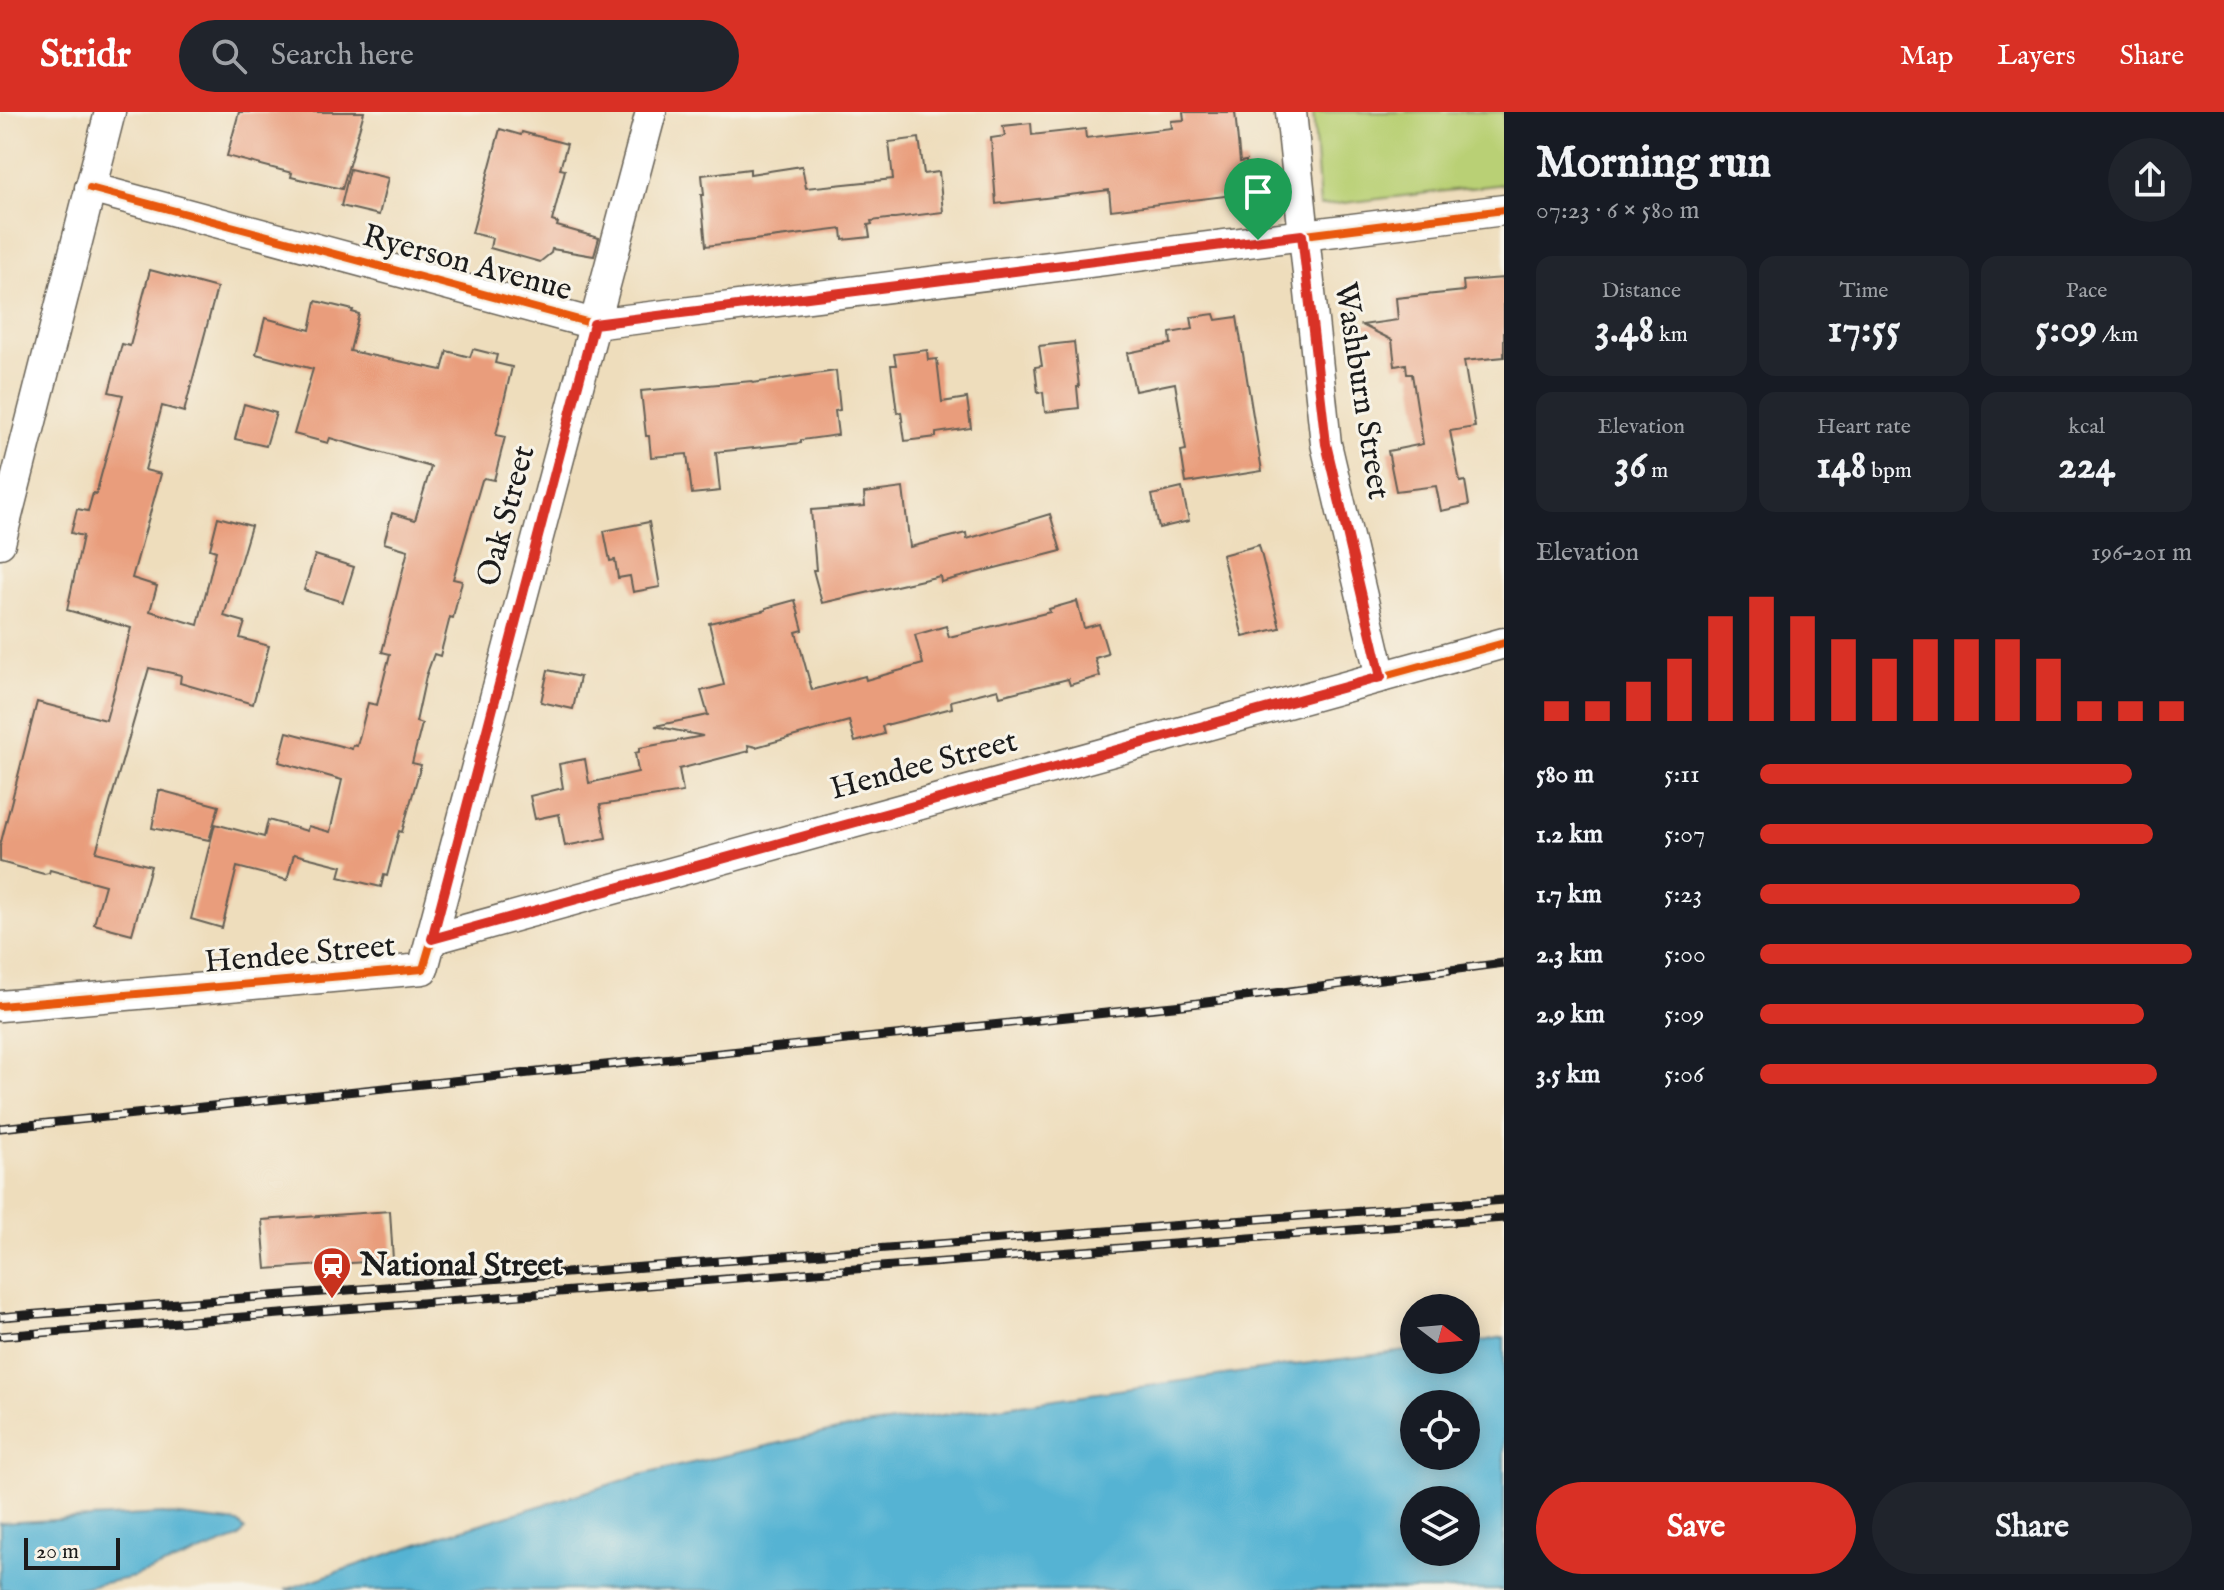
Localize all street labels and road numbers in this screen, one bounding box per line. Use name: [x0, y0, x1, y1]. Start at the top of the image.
street label: Ryerson Avenue: [358, 216, 576, 312]
street label: Washburn Street: [1324, 279, 1398, 503]
street label: Oak Street: [469, 441, 545, 591]
street label: Hendee Street: [826, 721, 1022, 811]
street label: Hendee Street: [203, 926, 397, 984]

